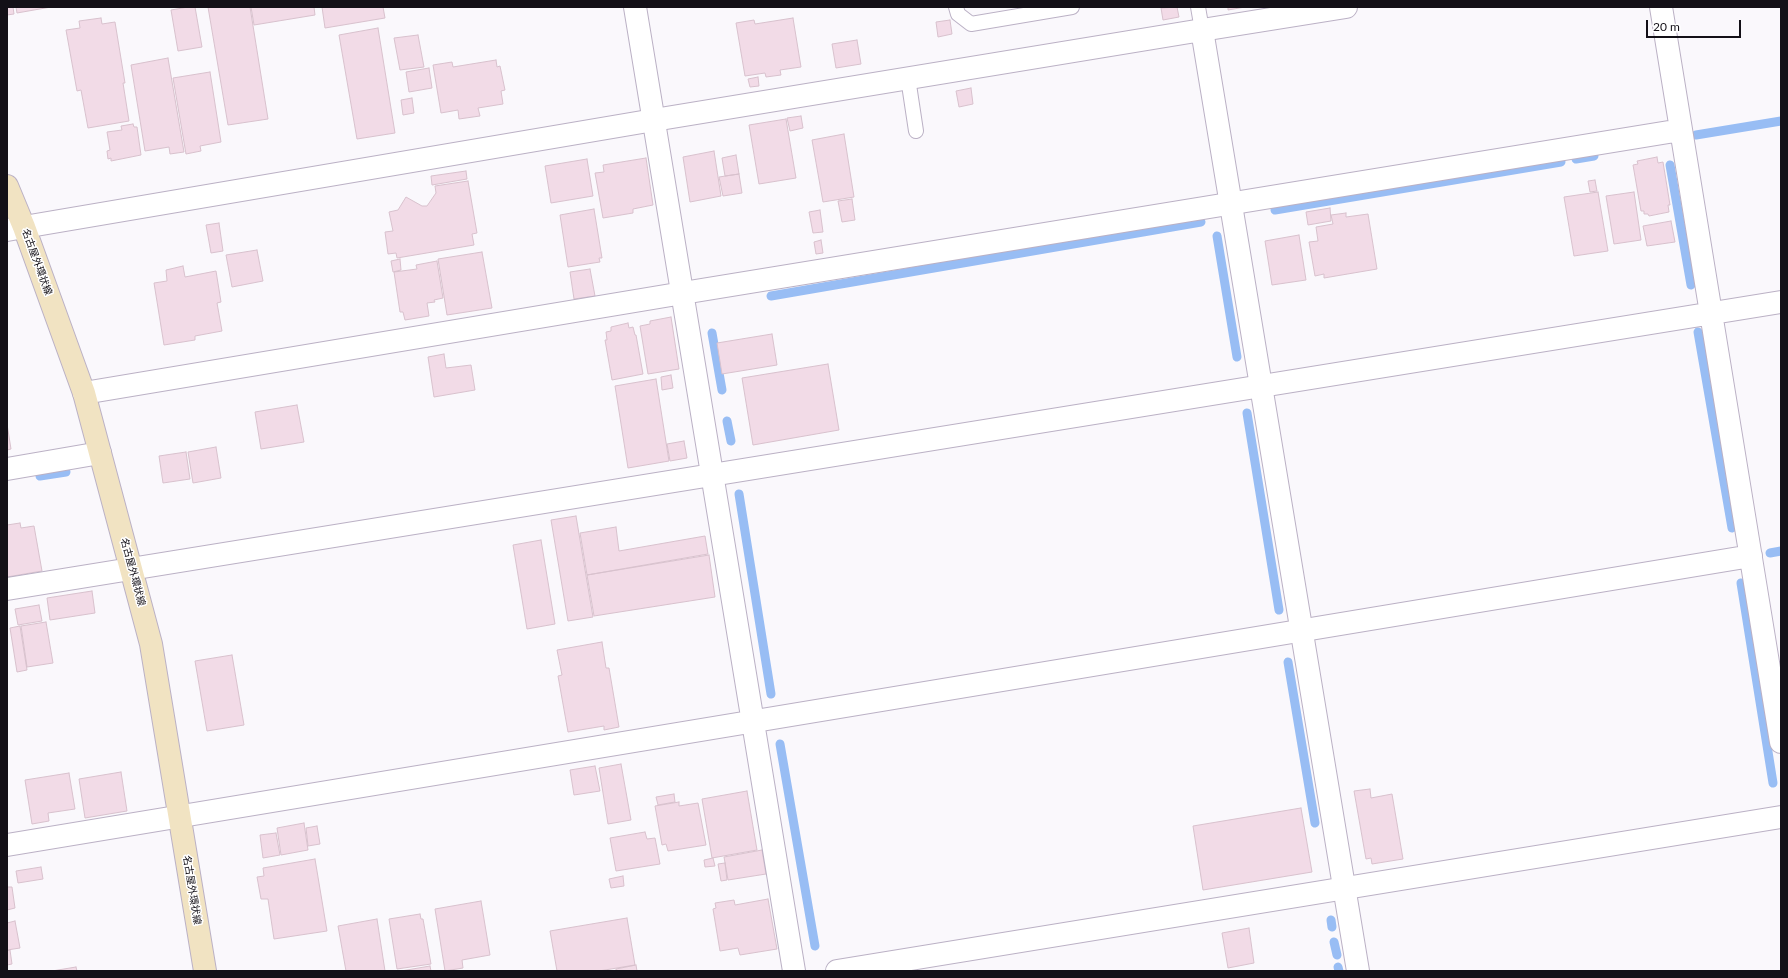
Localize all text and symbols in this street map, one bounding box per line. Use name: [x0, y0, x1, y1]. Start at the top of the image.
scale bar: [1648, 12, 1743, 38]
text: 20 m: [1653, 19, 1680, 34]
street label: 名古屋外環状線: [19, 227, 55, 297]
street label: 名古屋外環状線: [118, 537, 148, 607]
street label: 名古屋外環状線: [181, 854, 203, 926]

